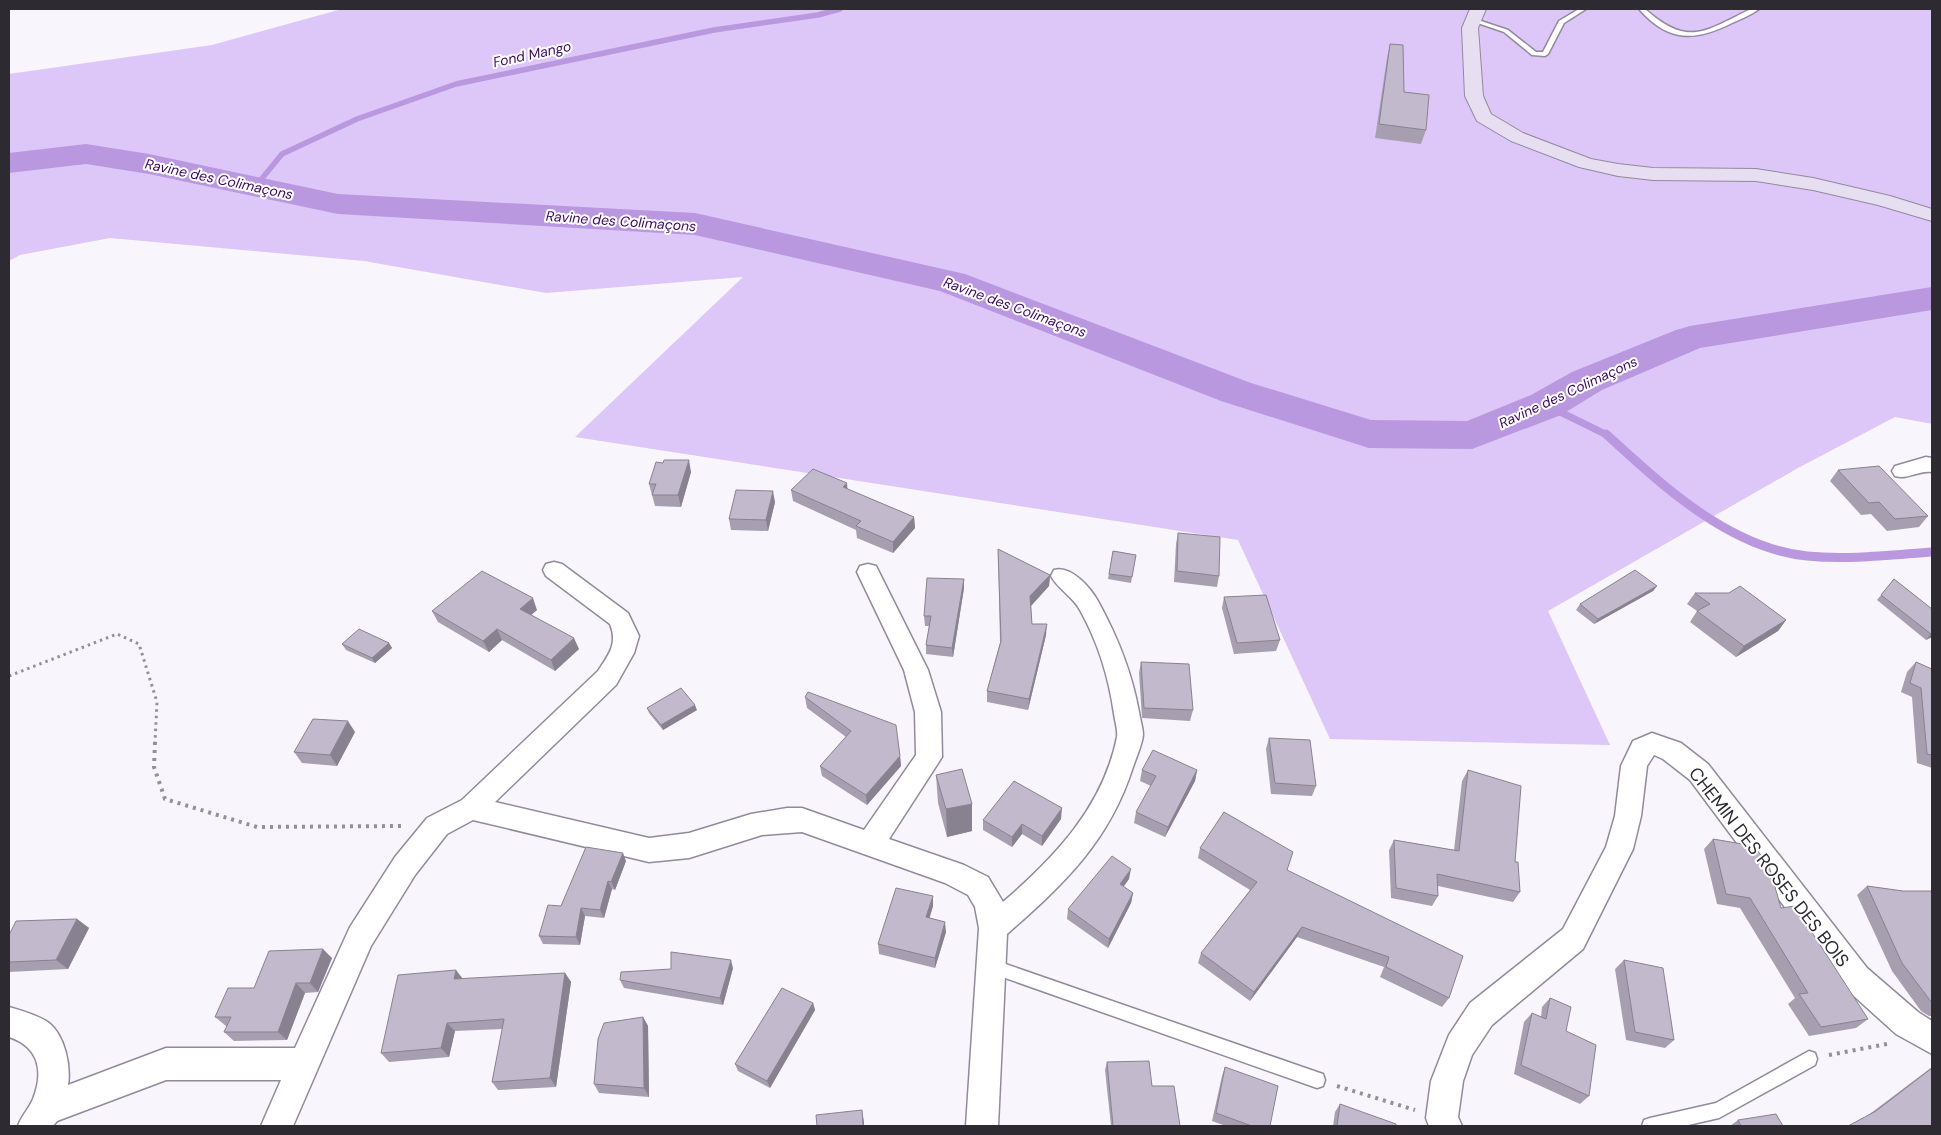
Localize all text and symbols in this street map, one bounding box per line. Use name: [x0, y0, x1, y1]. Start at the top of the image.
water label: Fond Mango: [491, 37, 573, 71]
water label: Ravine des Colimaçons: [143, 155, 295, 203]
water label: Ravine des Colimaçons: [545, 207, 697, 235]
water label: Ravine des Colimaçons: [941, 273, 1089, 341]
water label: Ravine des Colimaçons: [1496, 352, 1640, 432]
street label: CHEMIN DES ROSES DES BOIS: [1683, 762, 1855, 972]

